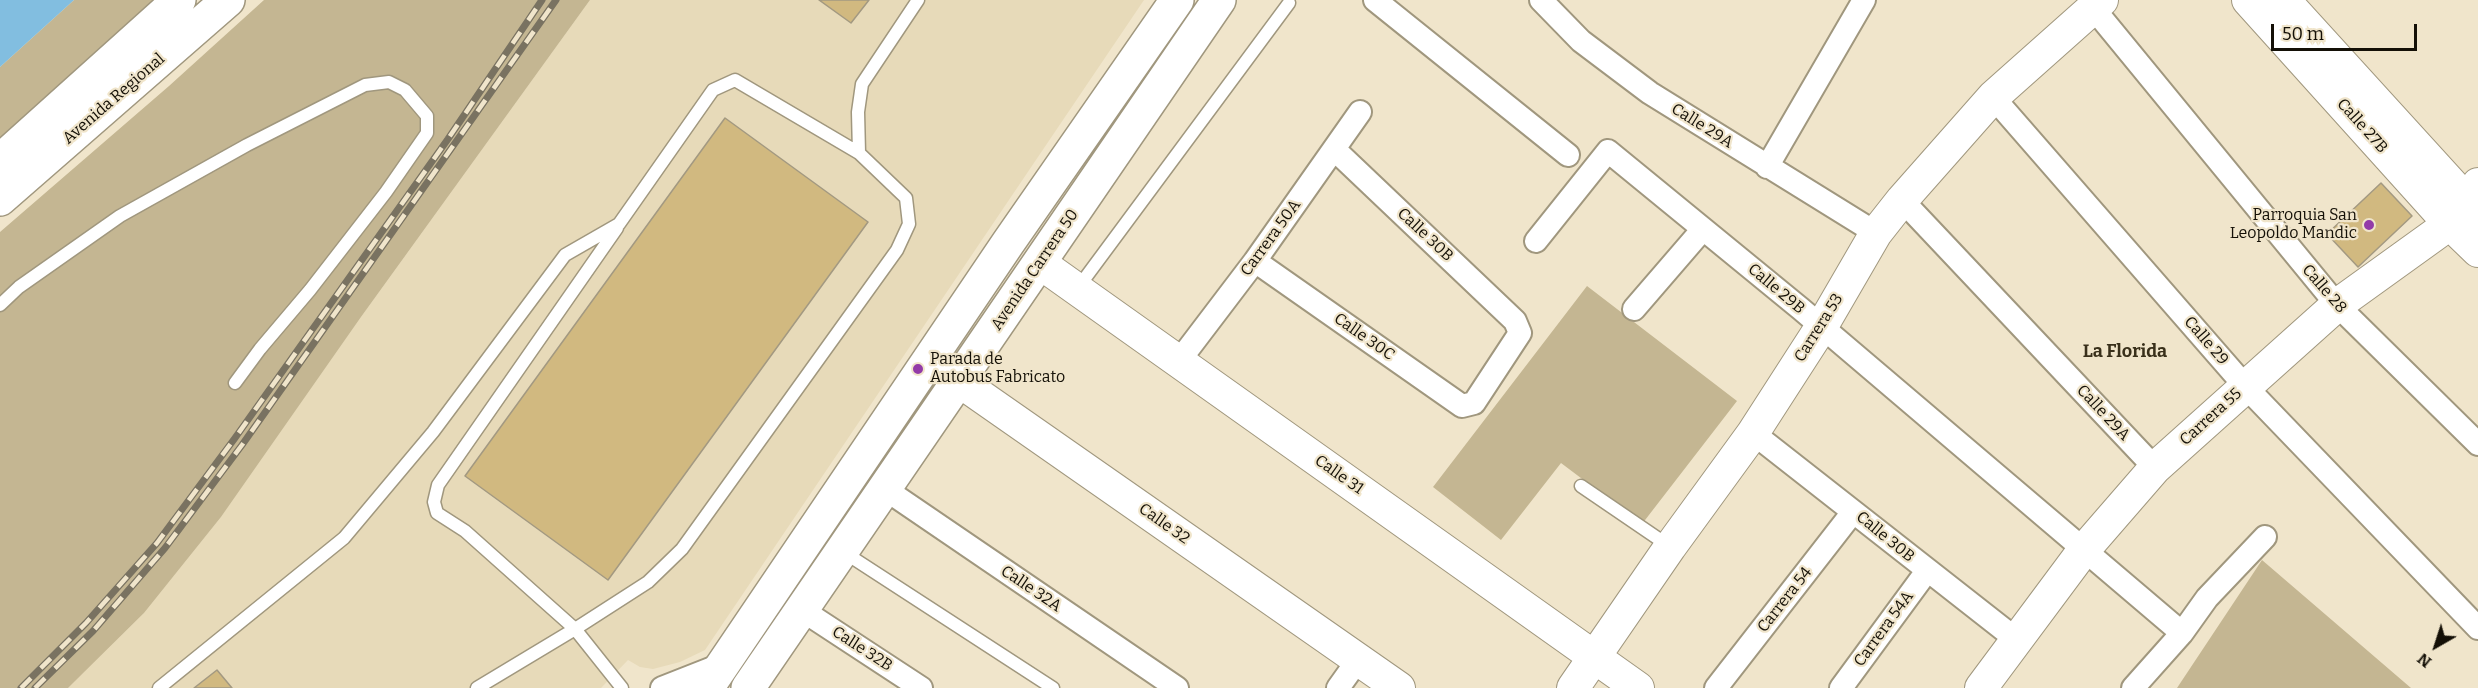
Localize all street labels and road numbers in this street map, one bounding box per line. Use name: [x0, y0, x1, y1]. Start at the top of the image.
street label: Avenida Regional: [59, 50, 169, 148]
street label: Calle 27B: [2333, 95, 2391, 157]
street label: Calle 29A: [1668, 99, 1736, 153]
street label: Carrera 50A: [1237, 196, 1305, 280]
street label: Calle 30B: [1393, 204, 1457, 266]
street label: Avenida Carrera 50: [987, 206, 1083, 334]
street label: Calle 29B: [1744, 260, 1808, 318]
street label: Calle 28: [2298, 261, 2350, 317]
street label: Carrera 53: [1790, 290, 1848, 366]
street label: Calle 30C: [1330, 309, 1398, 365]
street label: Calle 29: [2180, 313, 2232, 369]
street label: Calle 29A: [2072, 381, 2134, 445]
street label: Carrera 55: [2176, 384, 2246, 450]
street label: Calle 31: [1311, 451, 1367, 499]
street label: Calle 32: [1135, 500, 1193, 548]
street label: Calle 30B: [1852, 508, 1918, 566]
street label: Calle 32A: [997, 562, 1065, 616]
street label: Carrera 54: [1754, 564, 1816, 636]
street label: Carrera 54A: [1850, 587, 1918, 671]
street label: Calle 32B: [828, 622, 896, 676]

